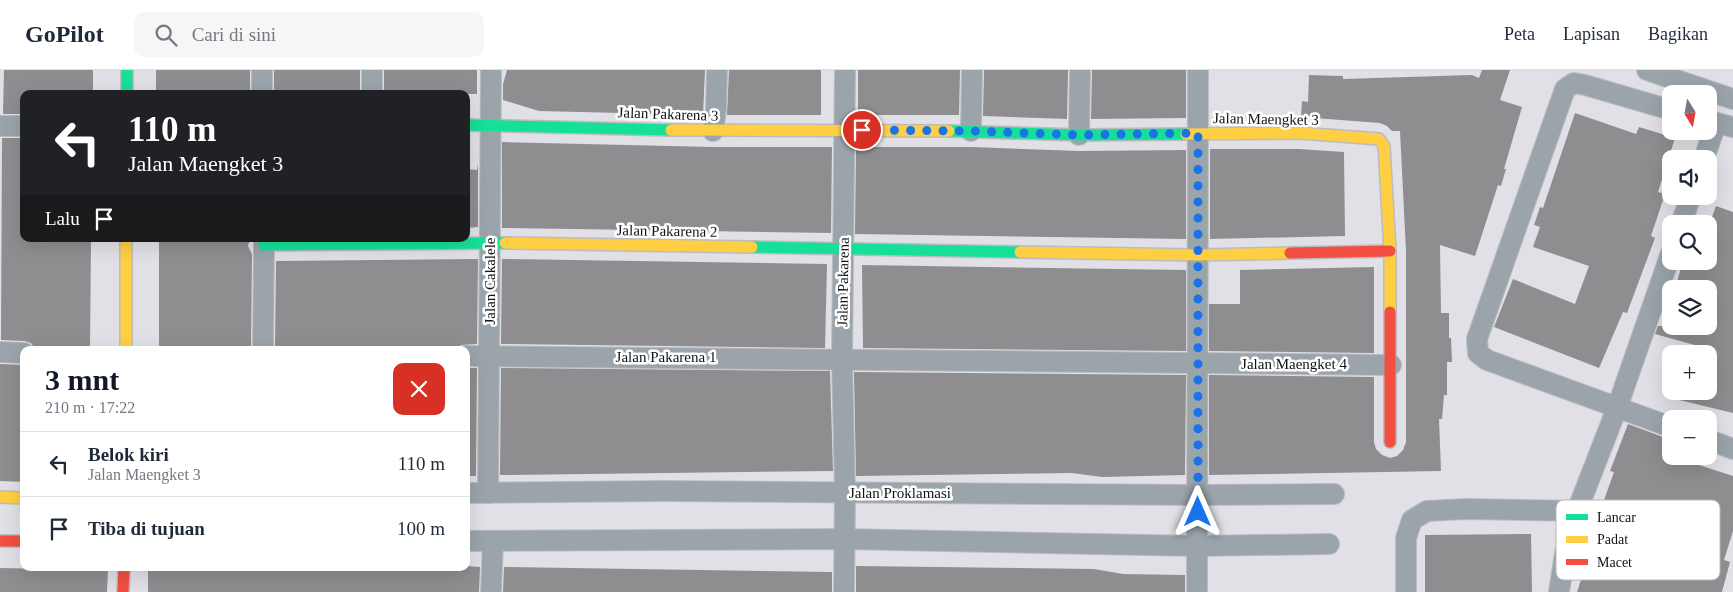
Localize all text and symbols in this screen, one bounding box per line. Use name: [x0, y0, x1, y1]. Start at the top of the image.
search box: [134, 12, 484, 57]
text: GoPilot: [25, 21, 104, 47]
icon: search: [152, 21, 180, 49]
text: Cari di sini: [192, 24, 276, 45]
text: Peta: [1504, 24, 1535, 44]
text: Lapisan: [1563, 24, 1620, 44]
text: Bagikan: [1648, 24, 1708, 44]
north arrow: [1662, 85, 1718, 140]
map controls: [1662, 85, 1717, 465]
street label: Jalan Pakarena 3: [617, 104, 719, 124]
pin: [841, 109, 883, 151]
icon: left: [45, 110, 110, 175]
text: 110 m: [128, 110, 216, 149]
street label: Jalan Maengket 3: [1213, 110, 1319, 128]
icon: arrive: [848, 116, 876, 144]
button: sound: [1662, 150, 1717, 205]
text: Jalan Maengket 3: [128, 151, 283, 176]
icon: arrive: [90, 205, 118, 233]
text: Lalu: [45, 208, 80, 229]
button: search: [1662, 215, 1717, 270]
street label: Jalan Pakarena 2: [616, 222, 718, 240]
street label: Jalan Cakalele: [482, 237, 498, 325]
street label: Jalan Pakarena: [834, 237, 852, 327]
button: layers: [1662, 280, 1717, 335]
button: +: [1662, 345, 1717, 400]
street label: Jalan Pakarena 1: [616, 349, 716, 365]
street label: Jalan Maengket 4: [1241, 356, 1347, 372]
text: 3 mnt: [45, 363, 119, 396]
button: close: [393, 363, 445, 415]
text: 210 m · 17:22: [45, 399, 135, 416]
button: −: [1662, 410, 1717, 465]
text: Belok kiri: [88, 444, 169, 465]
icon: left: [45, 450, 73, 478]
text: 110 m: [398, 453, 445, 474]
text: Jalan Maengket 3: [88, 466, 201, 483]
street label: Jalan Proklamasi: [849, 485, 951, 501]
position arrow: [1171, 485, 1223, 537]
legend: [1556, 500, 1720, 580]
text: Lancar: [1597, 510, 1636, 525]
icon: arrive: [45, 515, 73, 543]
text: Tiba di tujuan: [88, 518, 205, 539]
text: 100 m: [397, 518, 445, 539]
text: Padat: [1597, 532, 1628, 547]
text: Macet: [1597, 555, 1632, 570]

